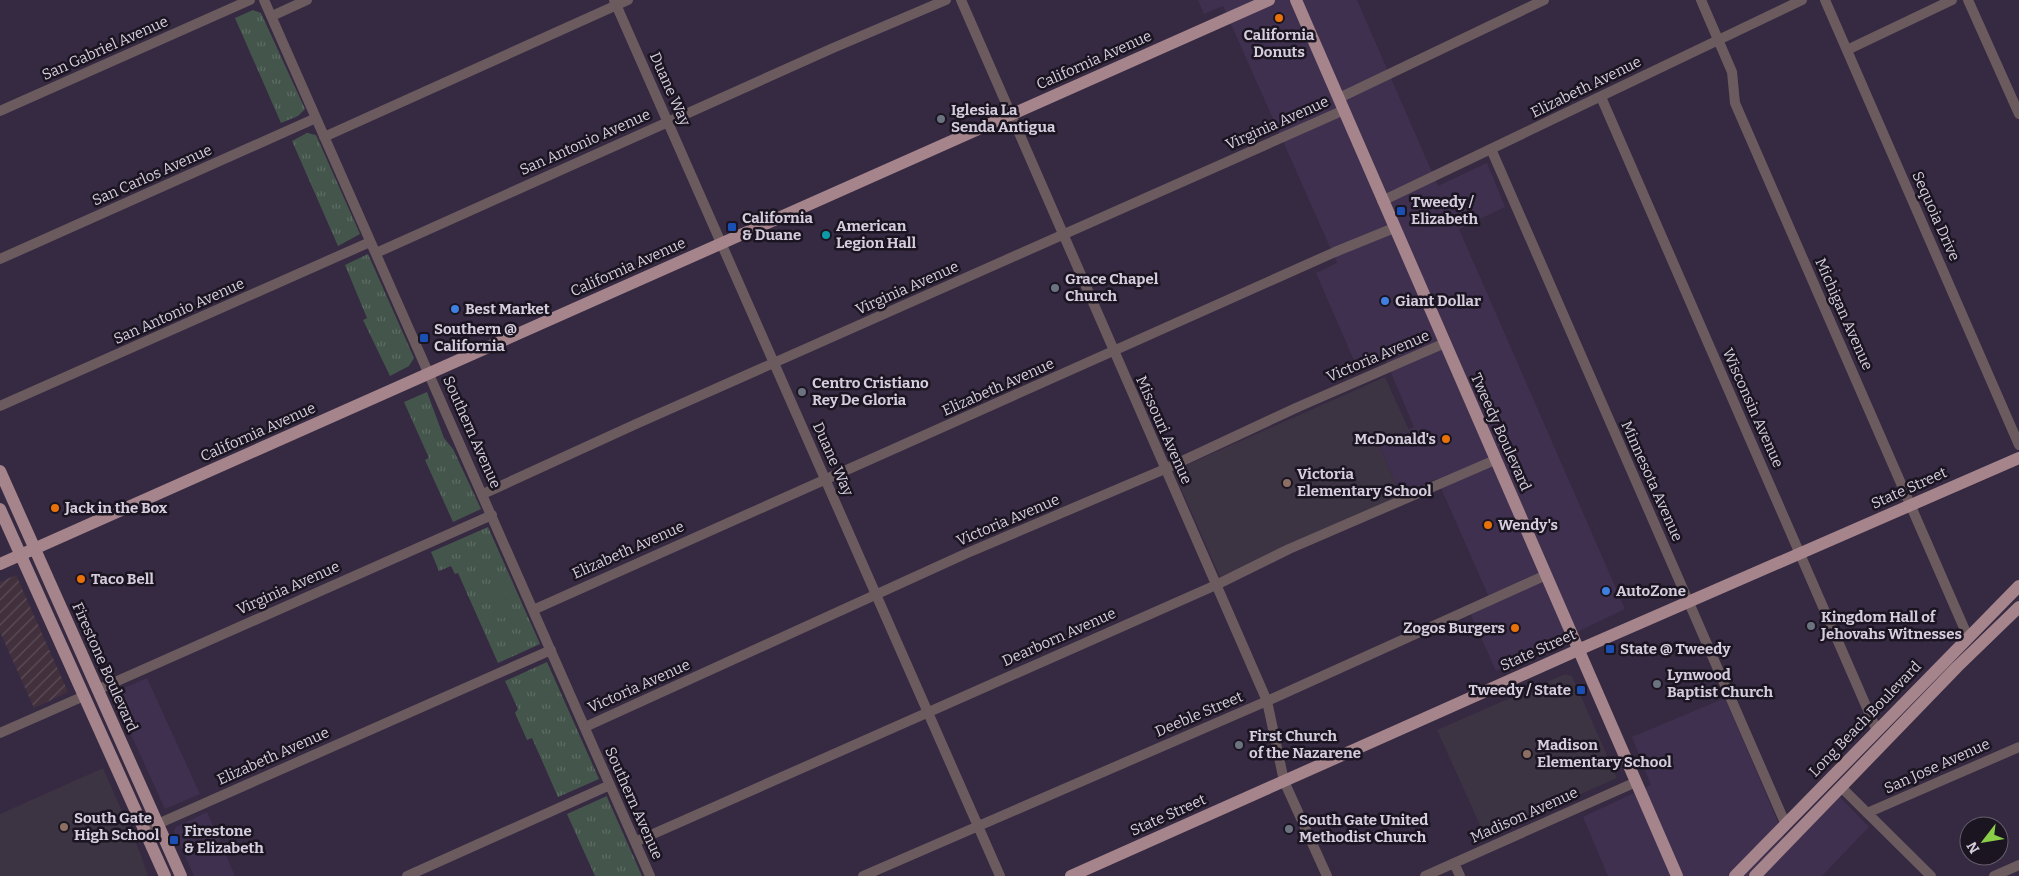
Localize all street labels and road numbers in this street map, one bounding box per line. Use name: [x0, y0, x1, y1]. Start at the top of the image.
street label: San Gabriel Avenue: [39, 12, 171, 84]
street label: California Avenue: [1034, 27, 1154, 93]
street label: Duane Way: [646, 49, 694, 129]
street label: Elizabeth Avenue: [1528, 52, 1644, 122]
street label: Virginia Avenue: [1223, 92, 1331, 154]
street label: San Antonio Avenue: [517, 105, 653, 179]
street label: San Carlos Avenue: [89, 141, 215, 209]
street label: Sequoia Drive: [1908, 168, 1964, 264]
street label: California Avenue: [568, 234, 688, 300]
street label: Michigan Avenue: [1811, 255, 1877, 373]
street label: Virginia Avenue: [853, 257, 961, 319]
street label: San Antonio Avenue: [111, 274, 247, 348]
street label: Victoria Avenue: [1324, 326, 1432, 386]
street label: Wisconsin Avenue: [1719, 346, 1787, 470]
street label: Elizabeth Avenue: [939, 354, 1057, 420]
street label: Tweedy Boulevard: [1467, 370, 1535, 494]
street label: Southern Avenue: [439, 373, 505, 491]
street label: Missouri Avenue: [1132, 373, 1196, 487]
street label: California Avenue: [198, 399, 318, 465]
street label: Minnesota Avenue: [1617, 418, 1687, 544]
street label: Duane Way: [809, 419, 857, 499]
street label: State Street: [1868, 463, 1950, 513]
street label: Victoria Avenue: [954, 490, 1062, 550]
street label: Elizabeth Avenue: [569, 517, 687, 583]
street label: Virginia Avenue: [234, 557, 342, 619]
street label: Firestone Boulevard: [68, 600, 142, 734]
street label: Dearborn Avenue: [999, 604, 1119, 670]
street label: State Street: [1497, 625, 1579, 675]
street label: Victoria Avenue: [585, 655, 693, 717]
street label: Long Beach Boulevard: [1805, 657, 1925, 781]
street label: Deeble Street: [1152, 687, 1246, 741]
street label: Elizabeth Avenue: [214, 723, 332, 789]
street label: San Jose Avenue: [1881, 735, 1993, 797]
street label: Southern Avenue: [601, 744, 667, 862]
street label: Madison Avenue: [1467, 783, 1581, 847]
street label: State Street: [1127, 790, 1209, 840]

